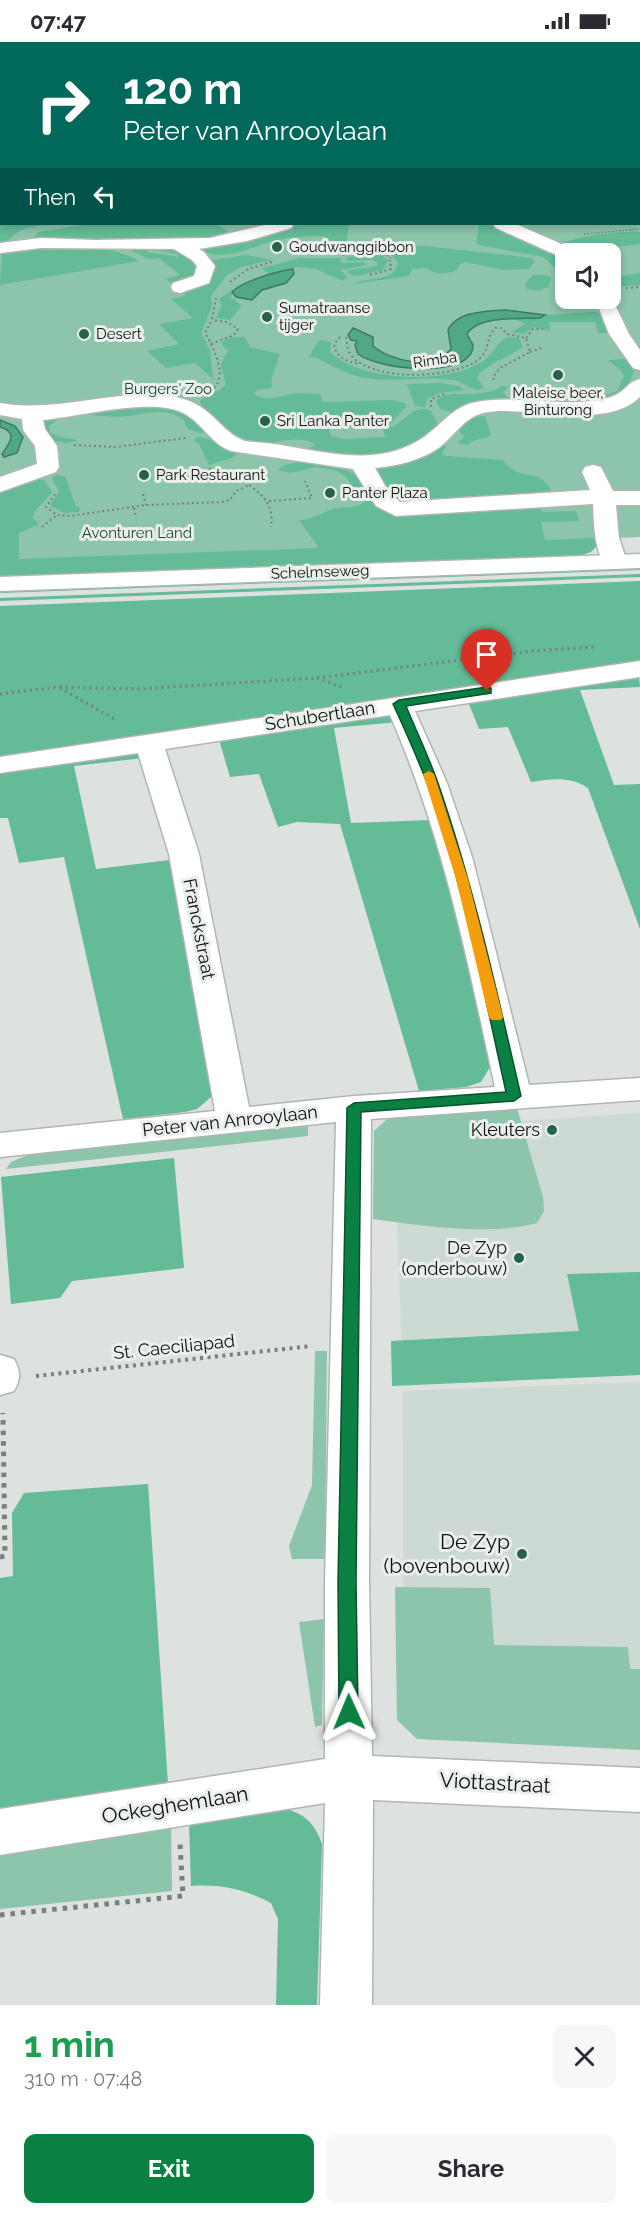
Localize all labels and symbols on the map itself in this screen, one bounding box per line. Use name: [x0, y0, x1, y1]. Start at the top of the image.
place label: Goudwanggibbon: [289, 238, 414, 256]
marker: Goudwanggibbon: [270, 240, 284, 254]
place label: Sumatraanse tijger: [279, 299, 371, 334]
marker: Sumatraanse tijger: [260, 310, 274, 324]
place label: Desert: [96, 325, 142, 343]
marker: Desert: [77, 327, 91, 341]
street label: Rimba: [412, 348, 458, 372]
marker: Maleise beer, Binturong: [551, 368, 565, 382]
park label: Burgers' Zoo: [124, 380, 212, 398]
place label: Maleise beer, Binturong: [512, 384, 604, 419]
place label: Sri Lanka Panter: [277, 412, 390, 430]
marker: Sri Lanka Panter: [258, 414, 272, 428]
place label: Park Restaurant: [156, 466, 265, 484]
marker: Park Restaurant: [137, 468, 151, 482]
place label: Panter Plaza: [342, 484, 428, 502]
marker: Panter Plaza: [323, 486, 337, 500]
park label: Avonturen Land: [82, 524, 192, 542]
street label: Schelmseweg: [270, 561, 370, 583]
pin: [461, 629, 512, 691]
street label: Schubertlaan: [263, 696, 376, 735]
street label: Franckstraat: [179, 877, 220, 981]
street label: Peter van Anrooylaan: [141, 1101, 319, 1140]
place label: Kleuters: [471, 1119, 540, 1140]
marker: Kleuters: [545, 1123, 559, 1137]
place label: De Zyp (onderbouw): [402, 1237, 507, 1279]
marker: De Zyp (onderbouw): [512, 1251, 526, 1265]
street label: St. Caeciliapad: [112, 1330, 236, 1363]
place label: De Zyp (bovenbouw): [384, 1529, 510, 1578]
marker: De Zyp (bovenbouw): [515, 1547, 529, 1561]
position arrow: [317, 1680, 381, 1744]
street label: Viottastraat: [439, 1767, 551, 1798]
street label: Ockeghemlaan: [100, 1781, 250, 1828]

